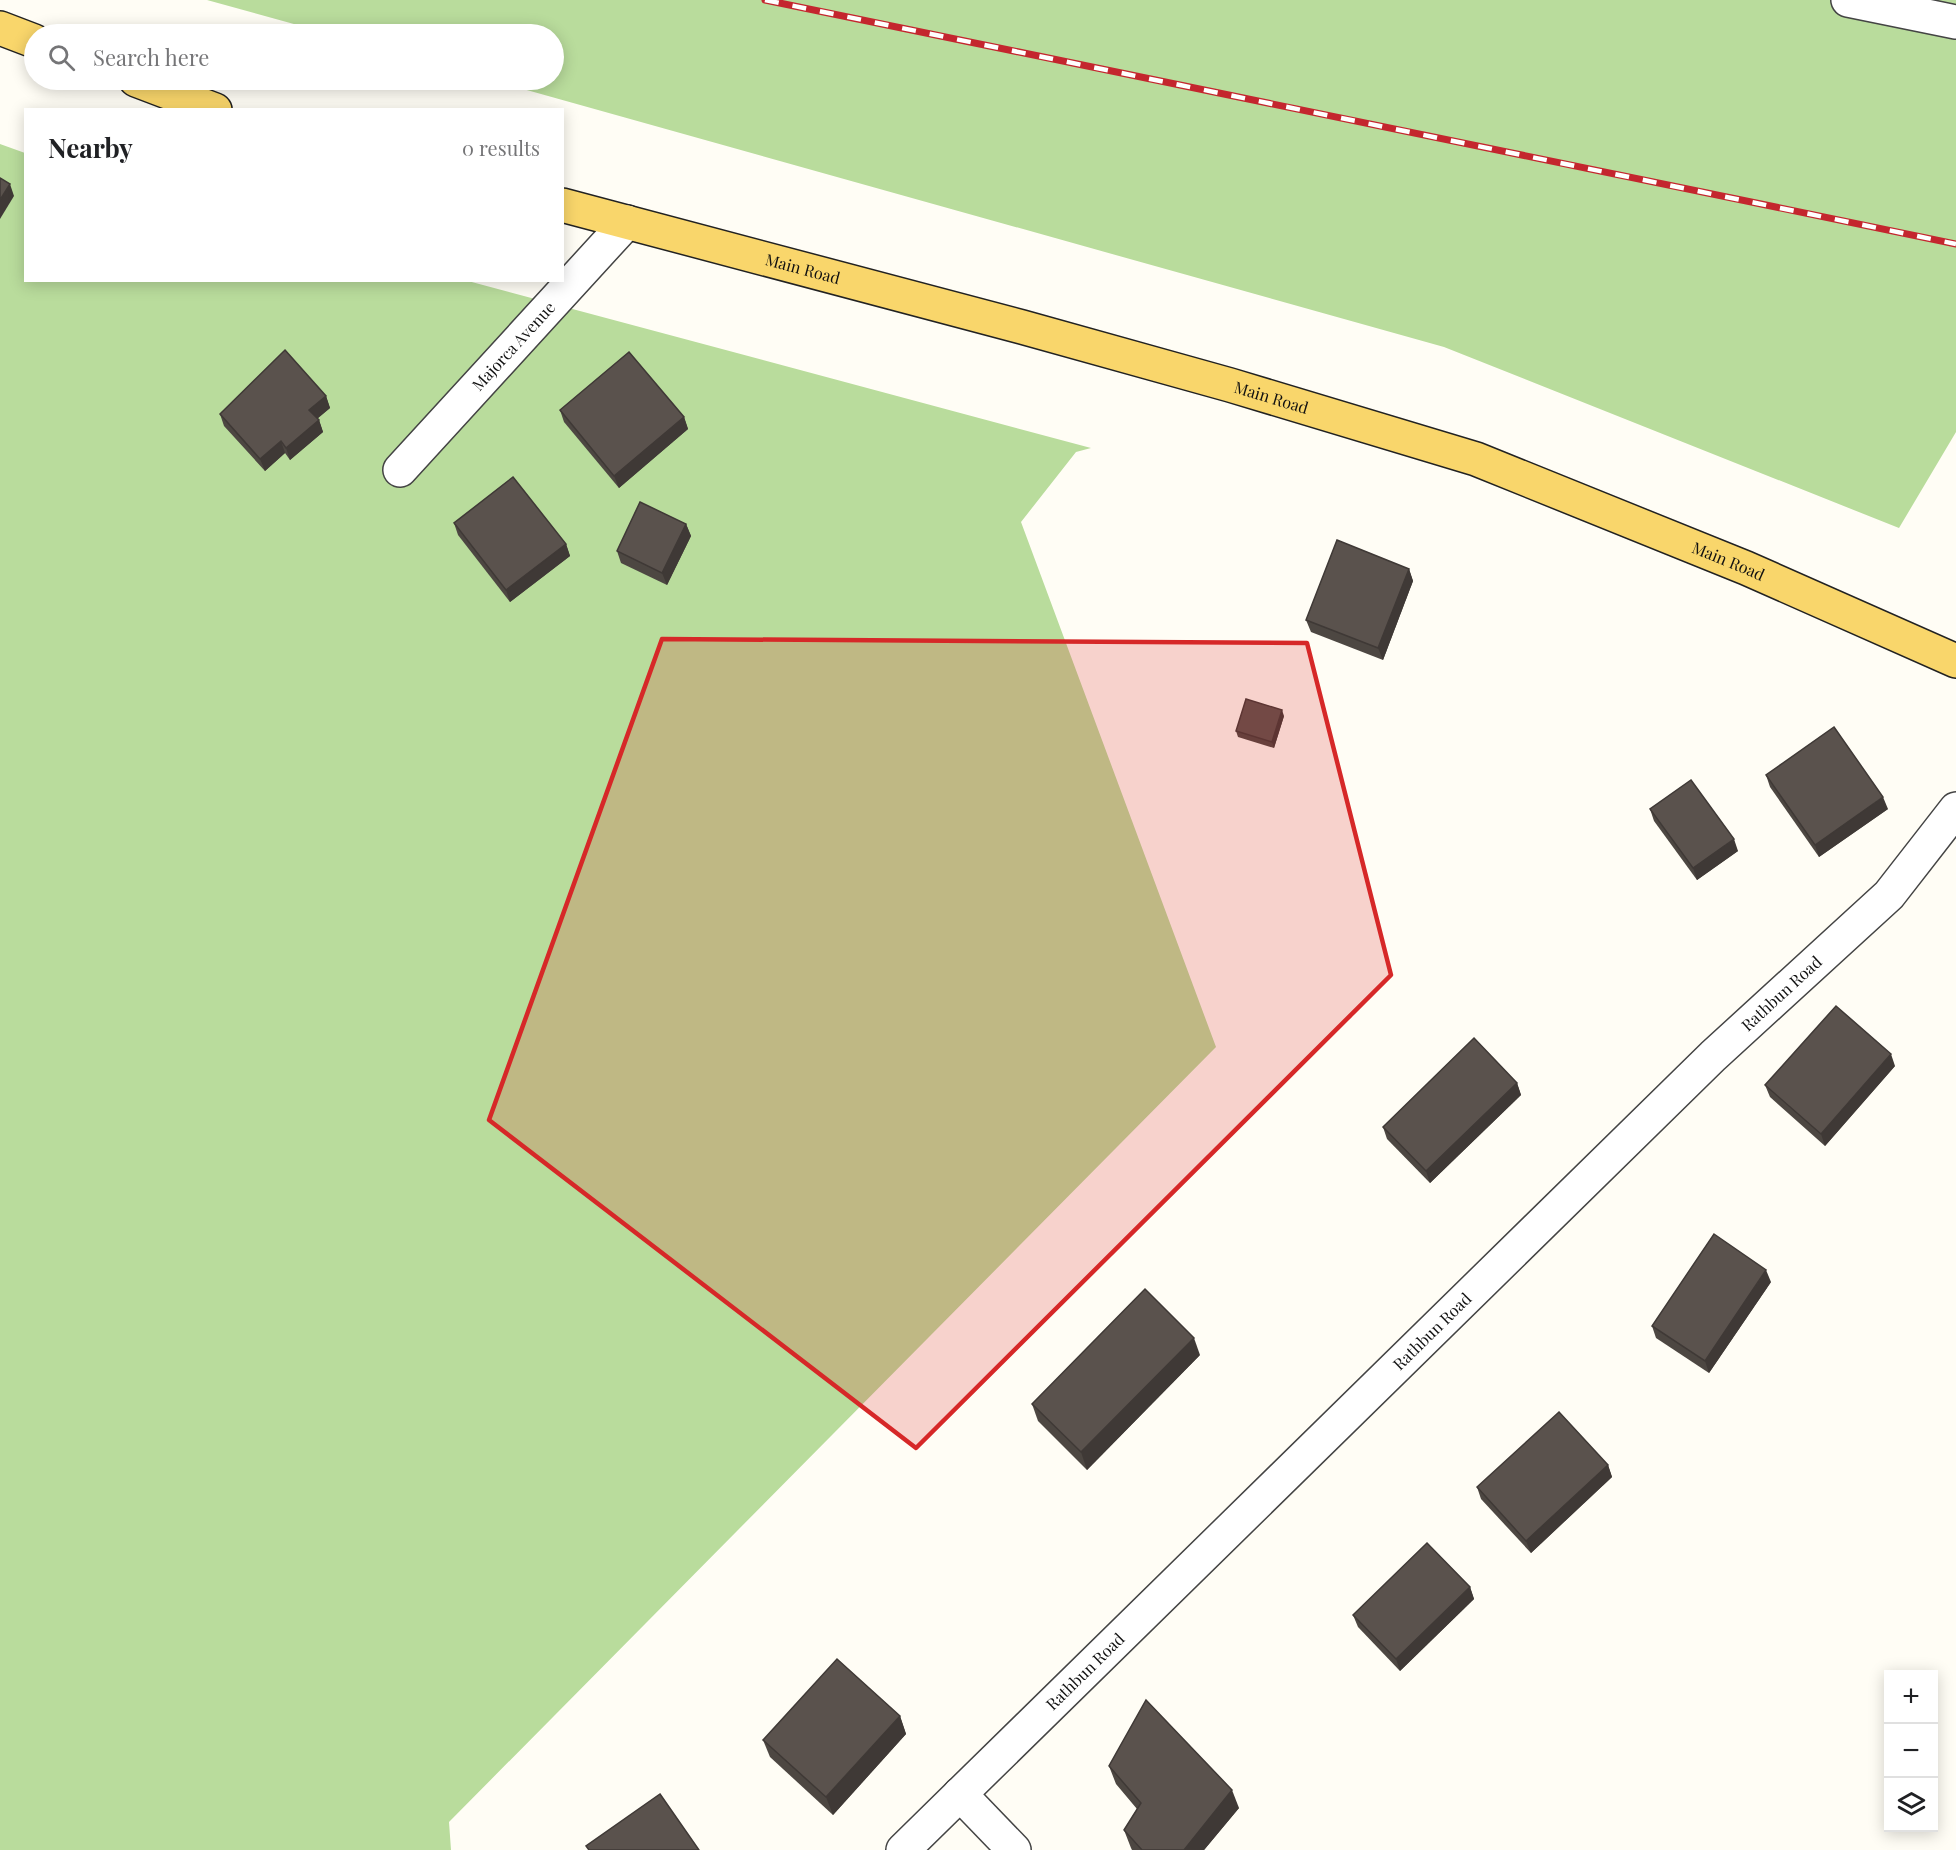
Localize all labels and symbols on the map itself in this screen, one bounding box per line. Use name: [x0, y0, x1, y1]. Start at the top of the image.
street label: Main Road: [763, 248, 842, 288]
street label: Majorca Avenue: [467, 297, 559, 395]
street label: Main Road: [1232, 376, 1311, 418]
street label: Main Road: [1689, 536, 1768, 585]
street label: Rathbun Road: [1736, 951, 1826, 1035]
street label: Rathbun Road: [1388, 1288, 1475, 1374]
street label: Rathbun Road: [1041, 1628, 1128, 1714]

